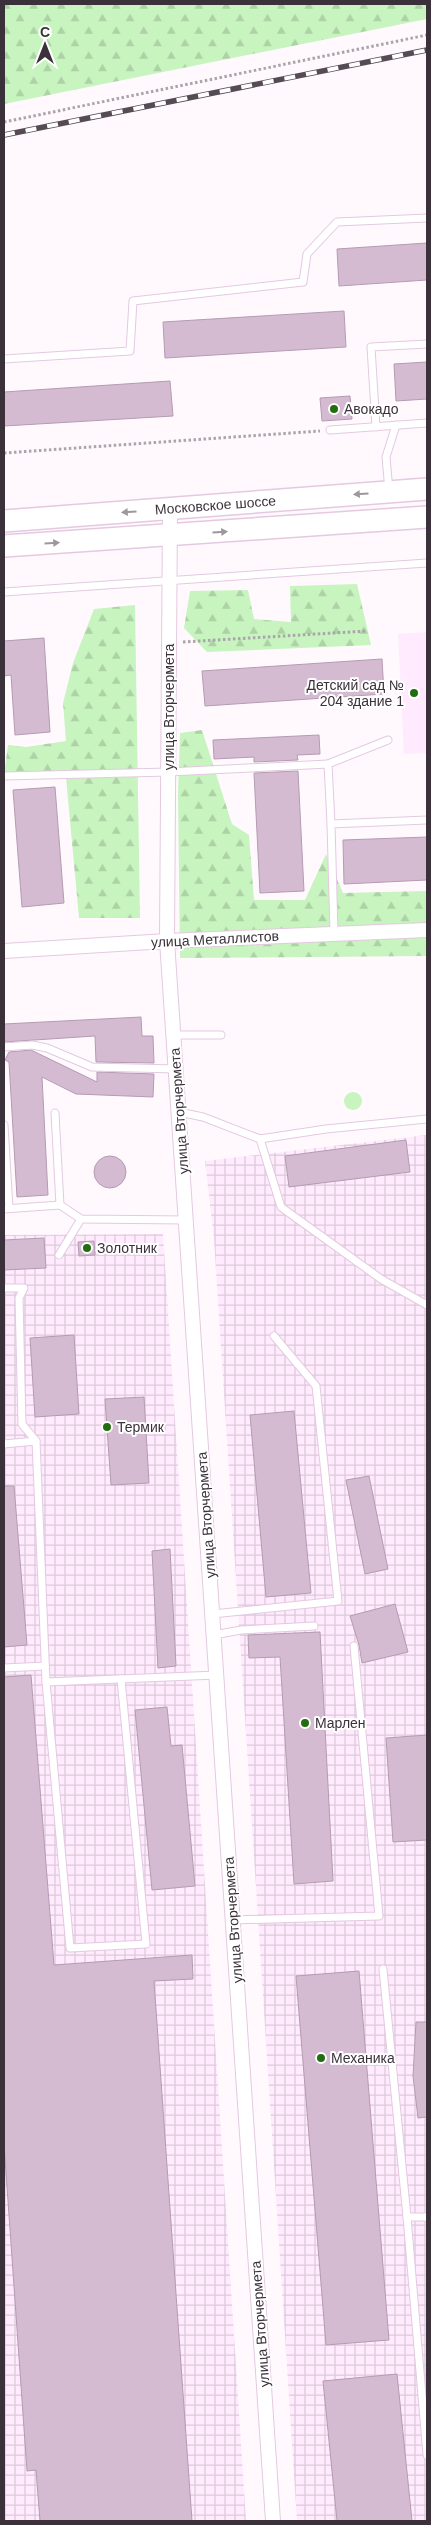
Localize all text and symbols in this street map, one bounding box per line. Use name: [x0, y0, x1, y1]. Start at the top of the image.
north arrow: [20, 20, 70, 70]
text: С: [40, 24, 50, 40]
place label: Авокадо: [344, 401, 399, 417]
marker: Авокадо: [328, 403, 340, 415]
one-way arrow: [353, 490, 369, 498]
street label: Московское шоссе: [154, 492, 277, 518]
one-way arrow: [121, 508, 137, 516]
one-way arrow: [212, 527, 228, 535]
one-way arrow: [45, 539, 61, 547]
street label: улица Вторчермета: [161, 643, 177, 770]
place label: Детский сад № 204 здание 1: [306, 677, 404, 709]
marker: Детский сад № 204 здание 1: [408, 687, 420, 699]
street label: улица Металлистов: [151, 928, 279, 950]
street label: улица Вторчермета: [167, 1047, 191, 1175]
place label: Золотник: [97, 1240, 158, 1256]
marker: Золотник: [81, 1242, 93, 1254]
place label: Термик: [117, 1419, 165, 1435]
marker: Термик: [101, 1421, 113, 1433]
street label: улица Вторчермета: [194, 1451, 218, 1579]
place label: Марлен: [315, 1715, 366, 1731]
marker: Марлен: [299, 1717, 311, 1729]
street label: улица Вторчермета: [221, 1856, 245, 1984]
place label: Механика: [331, 2050, 395, 2066]
marker: Механика: [315, 2052, 327, 2064]
street label: улица Вторчермета: [248, 2260, 272, 2388]

